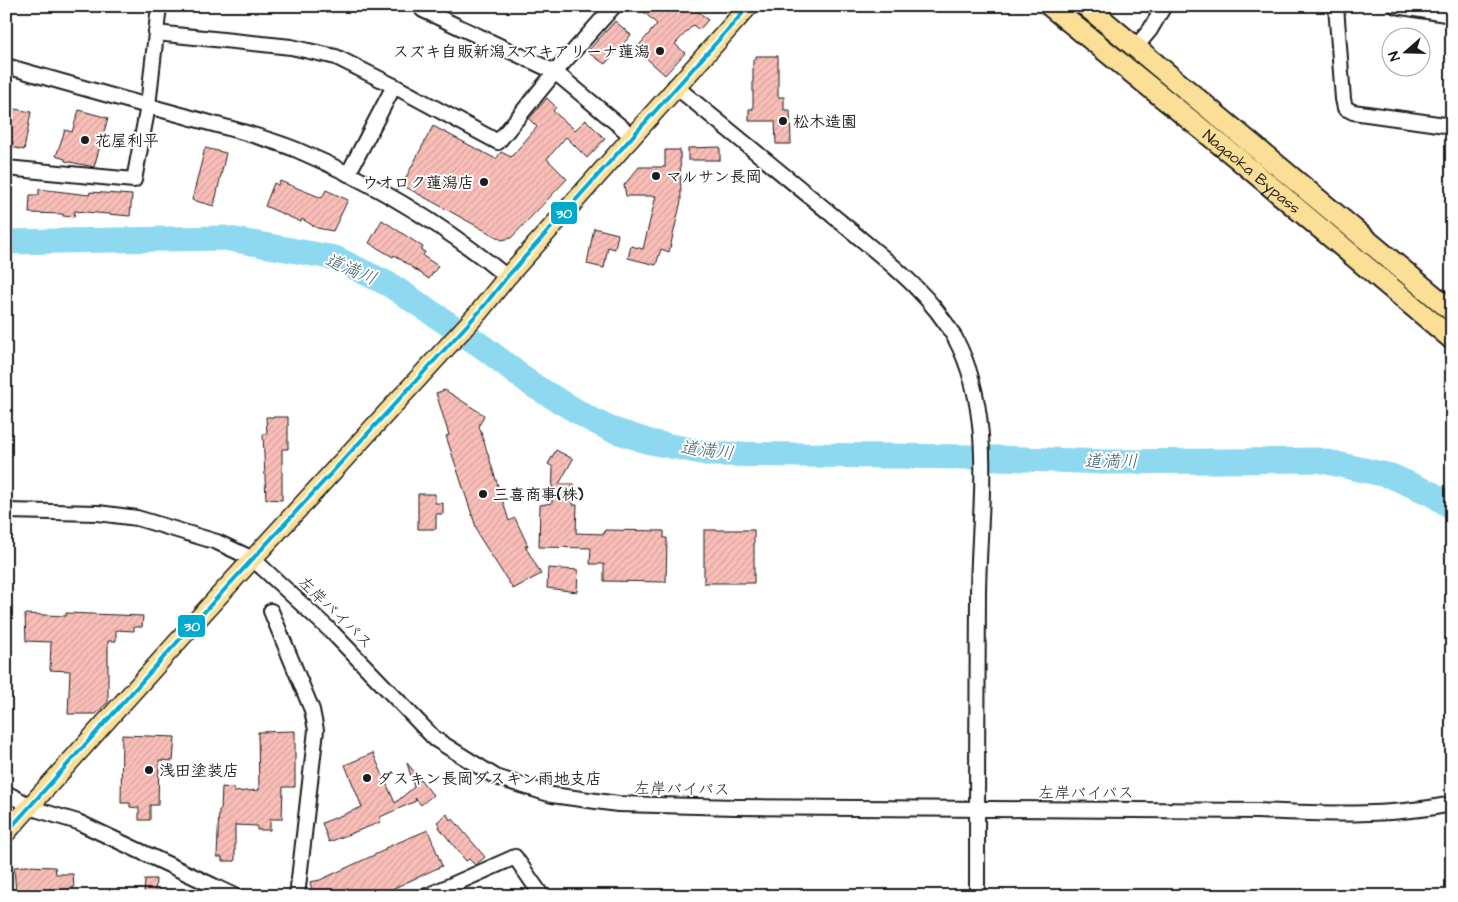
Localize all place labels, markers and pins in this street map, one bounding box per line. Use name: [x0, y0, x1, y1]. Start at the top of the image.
place label: スズキ自販新潟スズキアリーナ蓮潟: [393, 41, 650, 63]
marker: スズキ自販新潟スズキアリーナ蓮潟: [654, 45, 666, 57]
place label: 松木造園: [793, 111, 857, 133]
marker: 松木造園: [777, 115, 789, 127]
place label: 花屋利平: [95, 130, 159, 152]
marker: 花屋利平: [79, 134, 91, 146]
place label: マルサン長岡: [666, 166, 762, 188]
marker: マルサン長岡: [650, 170, 662, 182]
place label: ウオロク蓮潟店: [362, 172, 474, 194]
marker: ウオロク蓮潟店: [478, 176, 490, 188]
place label: 三喜商事(株): [493, 484, 584, 506]
marker: 三喜商事(株): [477, 488, 489, 500]
place label: 浅田塗装店: [159, 760, 239, 782]
marker: 浅田塗装店: [143, 764, 155, 776]
place label: ダスキン長岡ダスキン雨地支店: [377, 768, 602, 790]
marker: ダスキン長岡ダスキン雨地支店: [361, 772, 373, 784]

